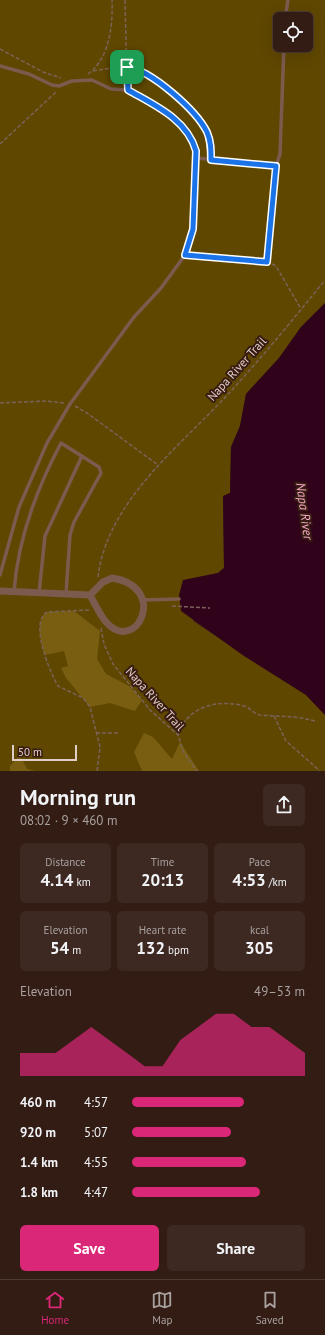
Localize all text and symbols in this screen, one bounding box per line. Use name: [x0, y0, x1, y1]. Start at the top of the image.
map controls: [273, 12, 313, 52]
button: locate: [273, 12, 313, 52]
pin: [110, 50, 144, 84]
icon: arrive: [116, 56, 138, 78]
street label: Napa River Trail: [204, 333, 270, 404]
water label: Napa River: [292, 481, 317, 541]
street label: Napa River Trail: [123, 664, 188, 734]
scale bar: [12, 743, 77, 762]
text: 50 m: [18, 745, 42, 759]
text: Morning run: [20, 783, 136, 811]
button: share: [263, 784, 305, 826]
text: 08:02 · 9 × 460 m: [20, 812, 117, 829]
text: Distance: [45, 855, 86, 869]
text: Time: [151, 855, 174, 869]
text: Pace: [249, 855, 270, 869]
text: 4.14: [40, 869, 73, 891]
text: 20:13: [141, 869, 184, 891]
text: 4:53: [232, 869, 266, 891]
text: km: [73, 875, 91, 889]
text: /km: [266, 875, 287, 889]
text: Elevation: [44, 923, 87, 937]
text: Heart rate: [139, 923, 186, 937]
text: kcal: [250, 923, 269, 937]
text: 54: [50, 937, 69, 959]
text: 132: [136, 937, 165, 959]
text: 305: [245, 937, 274, 959]
text: m: [69, 943, 81, 957]
text: bpm: [165, 943, 189, 957]
text: Elevation: [20, 983, 72, 1000]
text: 49–53 m: [254, 983, 305, 1000]
text: 460 m: [20, 1094, 56, 1111]
text: 4:57: [84, 1094, 108, 1111]
text: 920 m: [20, 1124, 56, 1141]
text: 5:07: [84, 1124, 108, 1141]
text: 1.4 km: [20, 1154, 58, 1171]
text: 4:55: [84, 1154, 108, 1171]
text: 1.8 km: [20, 1184, 58, 1201]
text: 4:47: [84, 1184, 108, 1201]
button: Save: [20, 1225, 159, 1271]
button: Share: [167, 1225, 305, 1271]
tab: Home: [41, 1289, 69, 1327]
tab: Map: [151, 1289, 173, 1327]
tab: Saved: [256, 1289, 284, 1327]

